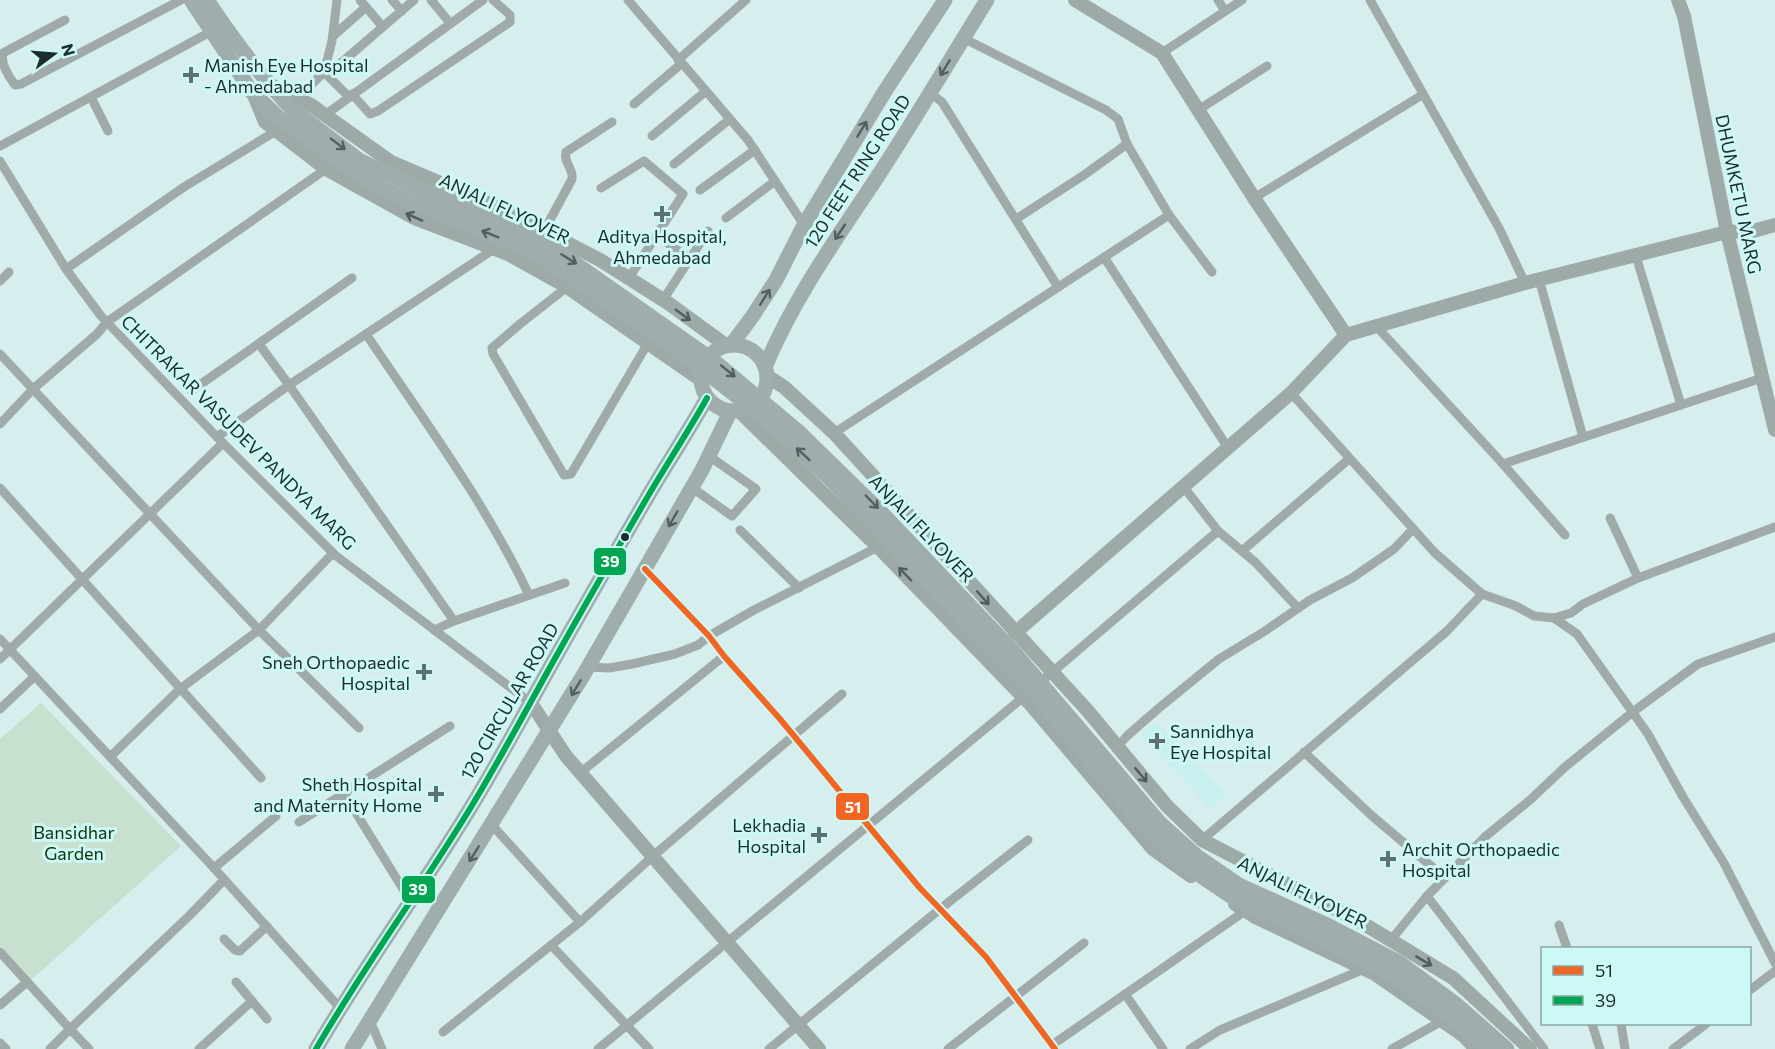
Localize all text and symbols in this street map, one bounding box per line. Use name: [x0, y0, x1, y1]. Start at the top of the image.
north arrow: [24, 24, 84, 84]
text: N: [58, 41, 80, 58]
place label: Manish Eye Hospital - Ahmedabad: [204, 54, 369, 97]
one-way arrow: [939, 59, 951, 76]
marker: Manish Eye Hospital - Ahmedabad: [182, 66, 200, 84]
street label: 120 FEET RING ROAD: [799, 90, 915, 252]
street label: DHUMKETU MARG: [1711, 112, 1767, 276]
one-way arrow: [857, 121, 869, 138]
one-way arrow: [330, 138, 346, 150]
street label: ANJALI FLYOVER: [436, 168, 574, 248]
marker: Aditya Hospital, Ahmedabad: [653, 205, 671, 223]
one-way arrow: [405, 211, 423, 222]
one-way arrow: [834, 223, 846, 240]
place label: Aditya Hospital, Ahmedabad: [597, 225, 727, 268]
one-way arrow: [481, 228, 500, 239]
one-way arrow: [560, 252, 577, 265]
one-way arrow: [759, 289, 771, 306]
one-way arrow: [675, 309, 691, 321]
street label: CHITRAKAR VASUDEV PANDYA MARG: [117, 310, 361, 554]
one-way arrow: [719, 365, 735, 378]
one-way arrow: [795, 447, 810, 461]
street label: ANJALI FLYOVER: [865, 469, 979, 587]
one-way arrow: [864, 495, 879, 510]
one-way arrow: [667, 510, 679, 527]
unlabelled marker: [619, 531, 631, 543]
line badge: 39: [593, 547, 627, 576]
text: 39: [600, 551, 620, 570]
one-way arrow: [898, 567, 912, 582]
one-way arrow: [976, 591, 990, 606]
street label: 120 CIRCULAR ROAD: [455, 619, 563, 783]
place label: Sneh Orthopaedic Hospital: [262, 651, 410, 694]
marker: Sneh Orthopaedic Hospital: [415, 663, 433, 681]
one-way arrow: [569, 679, 581, 696]
place label: Sannidhya Eye Hospital: [1170, 720, 1271, 763]
marker: Sannidhya Eye Hospital: [1148, 732, 1166, 750]
one-way arrow: [1134, 767, 1148, 782]
place label: Sheth Hospital and Maternity Home: [253, 773, 422, 816]
marker: Sheth Hospital and Maternity Home: [427, 785, 445, 803]
line badge: 51: [835, 792, 870, 821]
text: 51: [845, 797, 861, 816]
place label: Lekhadia Hospital: [732, 814, 806, 857]
park label: Bansidhar Garden: [33, 821, 115, 864]
marker: Lekhadia Hospital: [810, 826, 828, 844]
place label: Archit Orthopaedic Hospital: [1402, 838, 1560, 881]
one-way arrow: [467, 845, 479, 862]
marker: Archit Orthopaedic Hospital: [1379, 850, 1397, 868]
street label: ANJALI FLYOVER: [1235, 851, 1371, 933]
line badge: 39: [401, 875, 436, 904]
text: 39: [408, 879, 428, 898]
legend: [1541, 947, 1751, 1025]
one-way arrow: [1415, 955, 1432, 967]
text: 51: [1595, 959, 1613, 981]
text: 39: [1595, 989, 1616, 1011]

